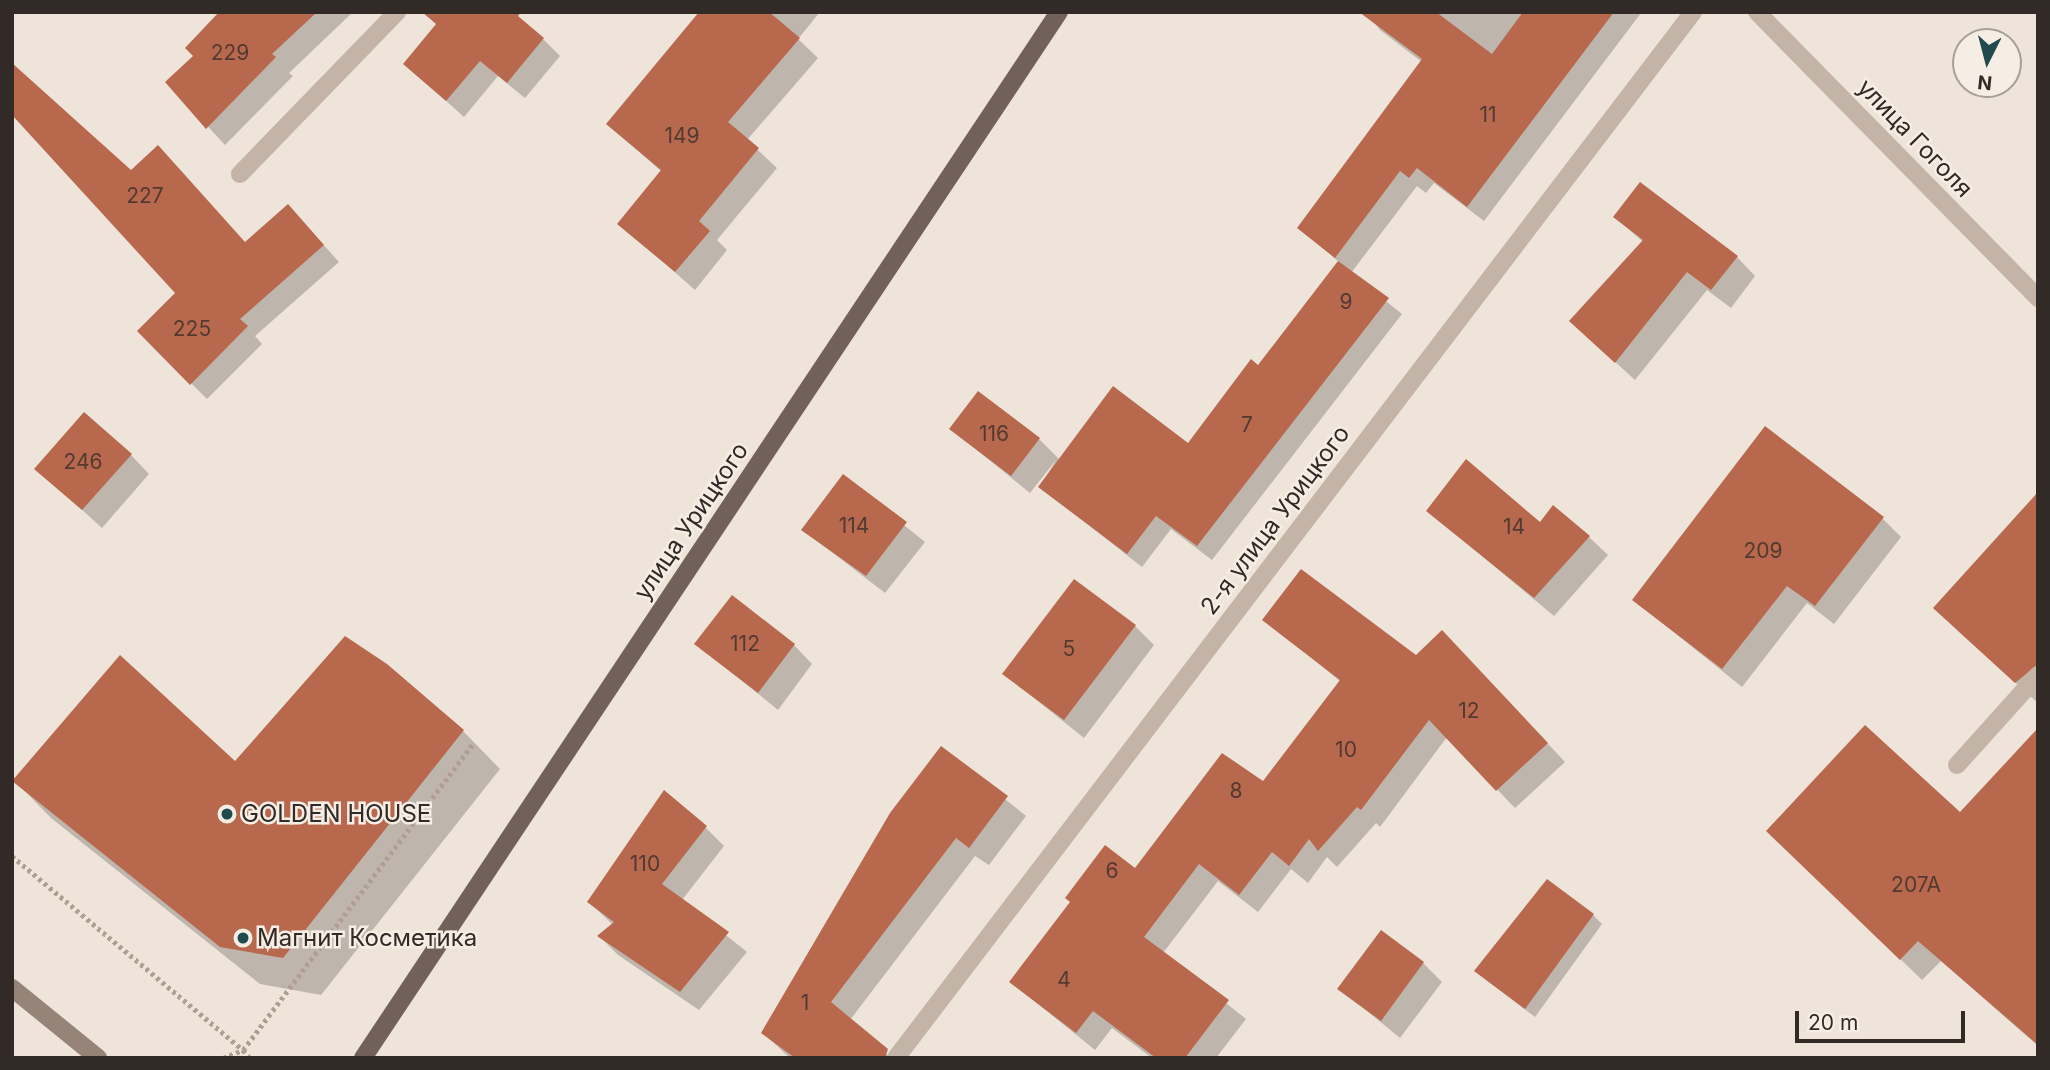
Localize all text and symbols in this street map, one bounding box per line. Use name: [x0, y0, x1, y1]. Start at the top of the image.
north arrow: [1952, 28, 2022, 98]
house number: 229: [211, 40, 249, 66]
text: N: [1977, 70, 1993, 95]
street label: улица Гоголя: [1852, 73, 1978, 203]
house number: 11: [1479, 102, 1497, 128]
house number: 149: [664, 123, 700, 149]
house number: 227: [126, 183, 164, 209]
house number: 9: [1339, 289, 1353, 315]
house number: 225: [173, 316, 211, 342]
house number: 7: [1241, 412, 1253, 438]
street label: 2-я улица Урицкого: [1194, 420, 1356, 620]
house number: 116: [979, 421, 1009, 447]
street label: улица Урицкого: [628, 437, 754, 605]
house number: 246: [63, 449, 103, 475]
house number: 114: [839, 513, 869, 539]
house number: 14: [1503, 514, 1525, 540]
house number: 209: [1743, 538, 1783, 564]
house number: 112: [730, 631, 760, 657]
house number: 5: [1063, 636, 1075, 662]
house number: 12: [1458, 698, 1480, 724]
house number: 10: [1335, 737, 1357, 763]
house number: 8: [1230, 778, 1242, 804]
place label: GOLDEN HOUSE: [241, 800, 431, 828]
marker: GOLDEN HOUSE: [219, 806, 235, 822]
house number: 110: [630, 851, 660, 877]
house number: 6: [1105, 858, 1119, 884]
house number: 207А: [1891, 872, 1941, 898]
place label: Магнит Косметика: [257, 924, 477, 952]
marker: Магнит Косметика: [235, 930, 251, 946]
house number: 4: [1057, 967, 1071, 993]
house number: 1: [801, 990, 809, 1016]
scale bar: [1798, 996, 1968, 1040]
text: 20 m: [1808, 1010, 1858, 1035]

